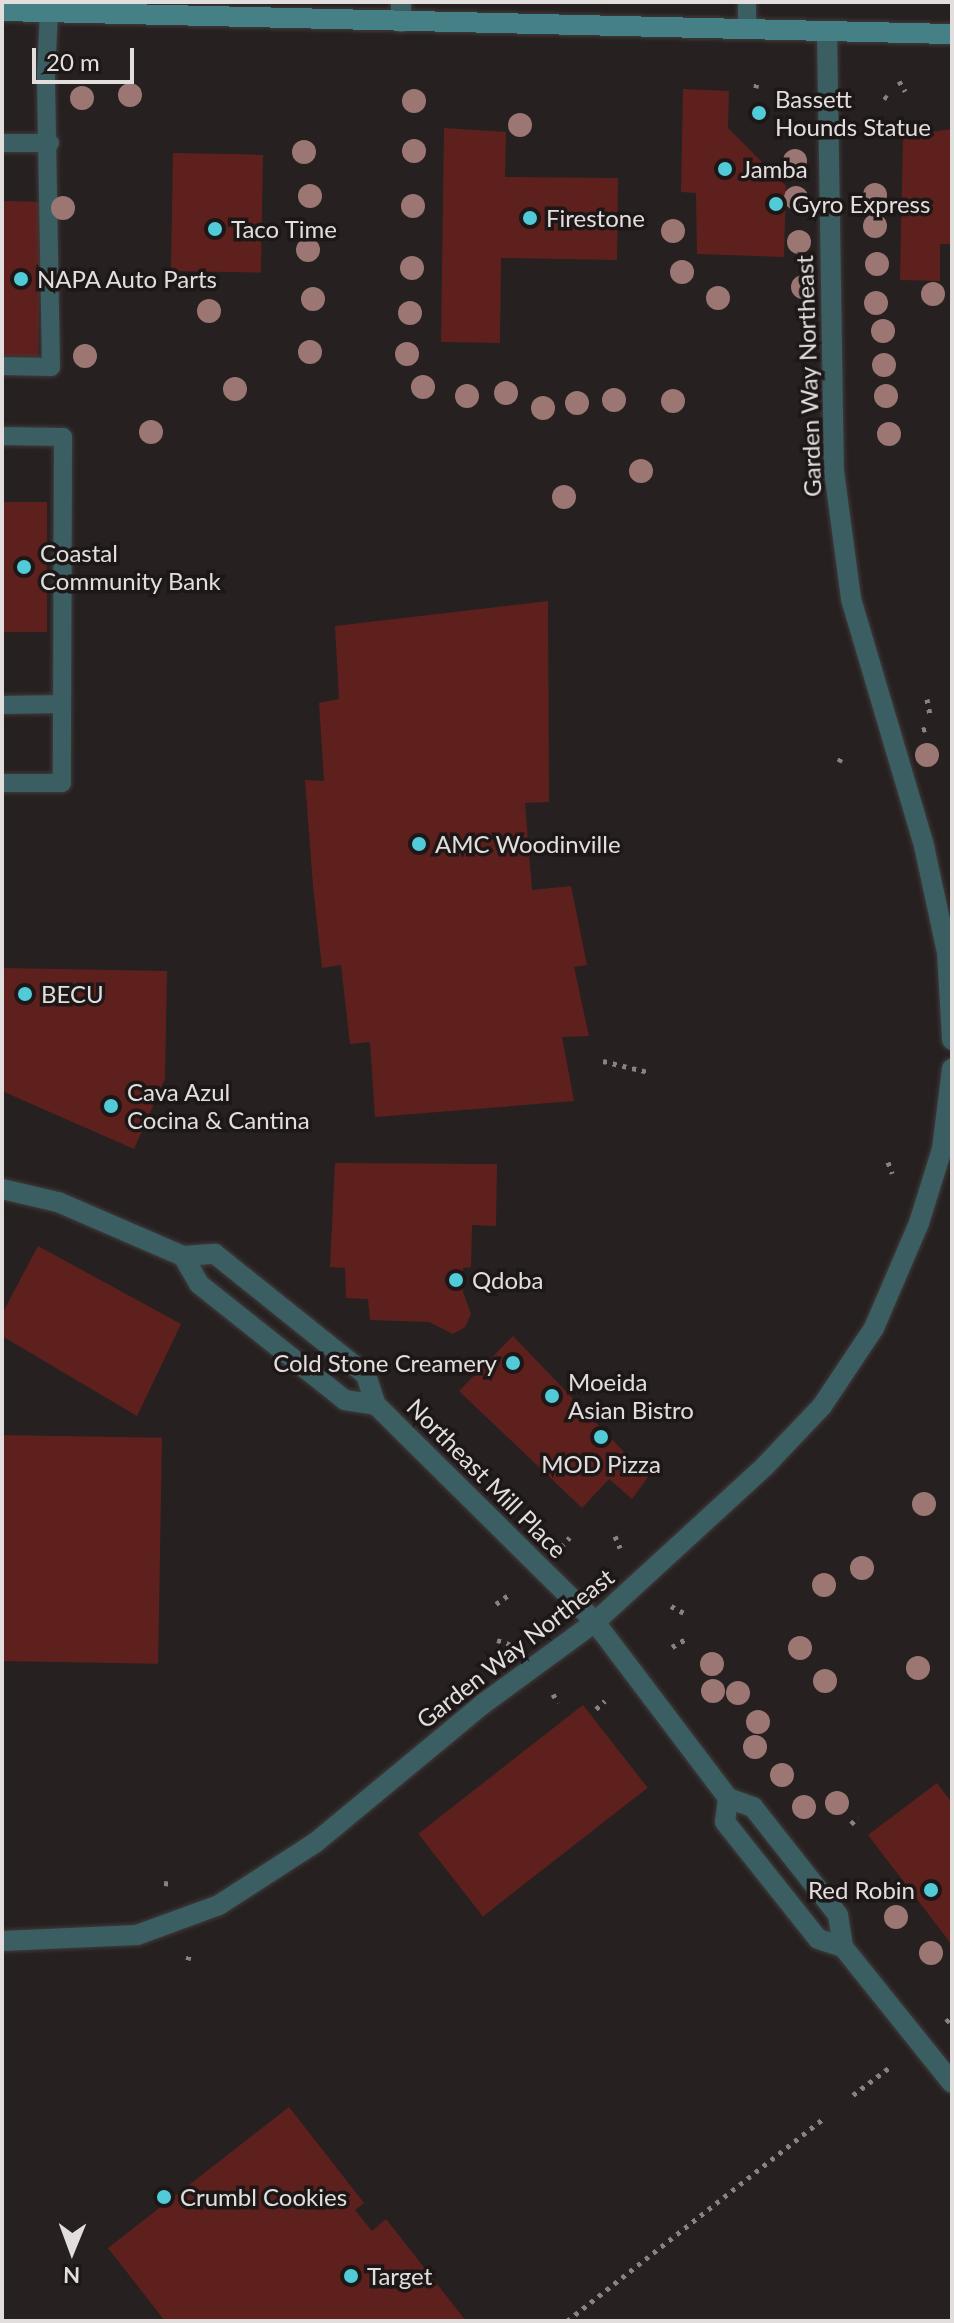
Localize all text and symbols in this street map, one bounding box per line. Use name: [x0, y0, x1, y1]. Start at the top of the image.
scale bar: [36, 32, 138, 82]
text: 20 m: [46, 47, 100, 76]
place label: Bassett Hounds Statue: [775, 85, 931, 141]
marker: Bassett Hounds Statue: [750, 104, 768, 122]
place label: Jamba: [741, 155, 808, 183]
marker: Jamba: [716, 160, 734, 178]
place label: Gyro Express: [792, 190, 930, 218]
marker: Gyro Express: [767, 195, 785, 213]
place label: Firestone: [546, 204, 645, 232]
marker: Firestone: [521, 209, 539, 227]
place label: Taco Time: [231, 215, 338, 243]
marker: Taco Time: [206, 220, 224, 238]
street label: Garden Way Northeast: [789, 254, 827, 498]
place label: NAPA Auto Parts: [37, 265, 218, 293]
marker: NAPA Auto Parts: [12, 270, 30, 288]
place label: Coastal Community Bank: [40, 539, 221, 595]
marker: Coastal Community Bank: [15, 558, 33, 576]
place label: AMC Woodinville: [435, 830, 621, 858]
marker: AMC Woodinville: [410, 835, 428, 853]
place label: BECU: [41, 980, 104, 1008]
marker: BECU: [16, 985, 34, 1003]
place label: Cava Azul Cocina & Cantina: [127, 1078, 310, 1134]
marker: Cava Azul Cocina & Cantina: [102, 1097, 120, 1115]
place label: Qdoba: [472, 1266, 543, 1294]
marker: Qdoba: [447, 1271, 465, 1289]
place label: Cold Stone Creamery: [273, 1349, 497, 1377]
marker: Cold Stone Creamery: [504, 1354, 522, 1372]
place label: Moeida Asian Bistro: [568, 1368, 694, 1424]
marker: Moeida Asian Bistro: [543, 1387, 561, 1405]
street label: Northeast Mill Place: [401, 1392, 573, 1564]
marker: MOD Pizza: [592, 1428, 610, 1446]
place label: MOD Pizza: [541, 1450, 661, 1478]
street label: Garden Way Northeast: [410, 1562, 620, 1734]
place label: Red Robin: [808, 1876, 915, 1904]
marker: Red Robin: [922, 1881, 940, 1899]
place label: Crumbl Cookies: [180, 2183, 347, 2211]
marker: Crumbl Cookies: [155, 2188, 173, 2206]
north arrow: [32, 2211, 112, 2291]
text: N: [63, 2262, 80, 2289]
place label: Target: [367, 2262, 432, 2290]
marker: Target: [342, 2267, 360, 2285]

